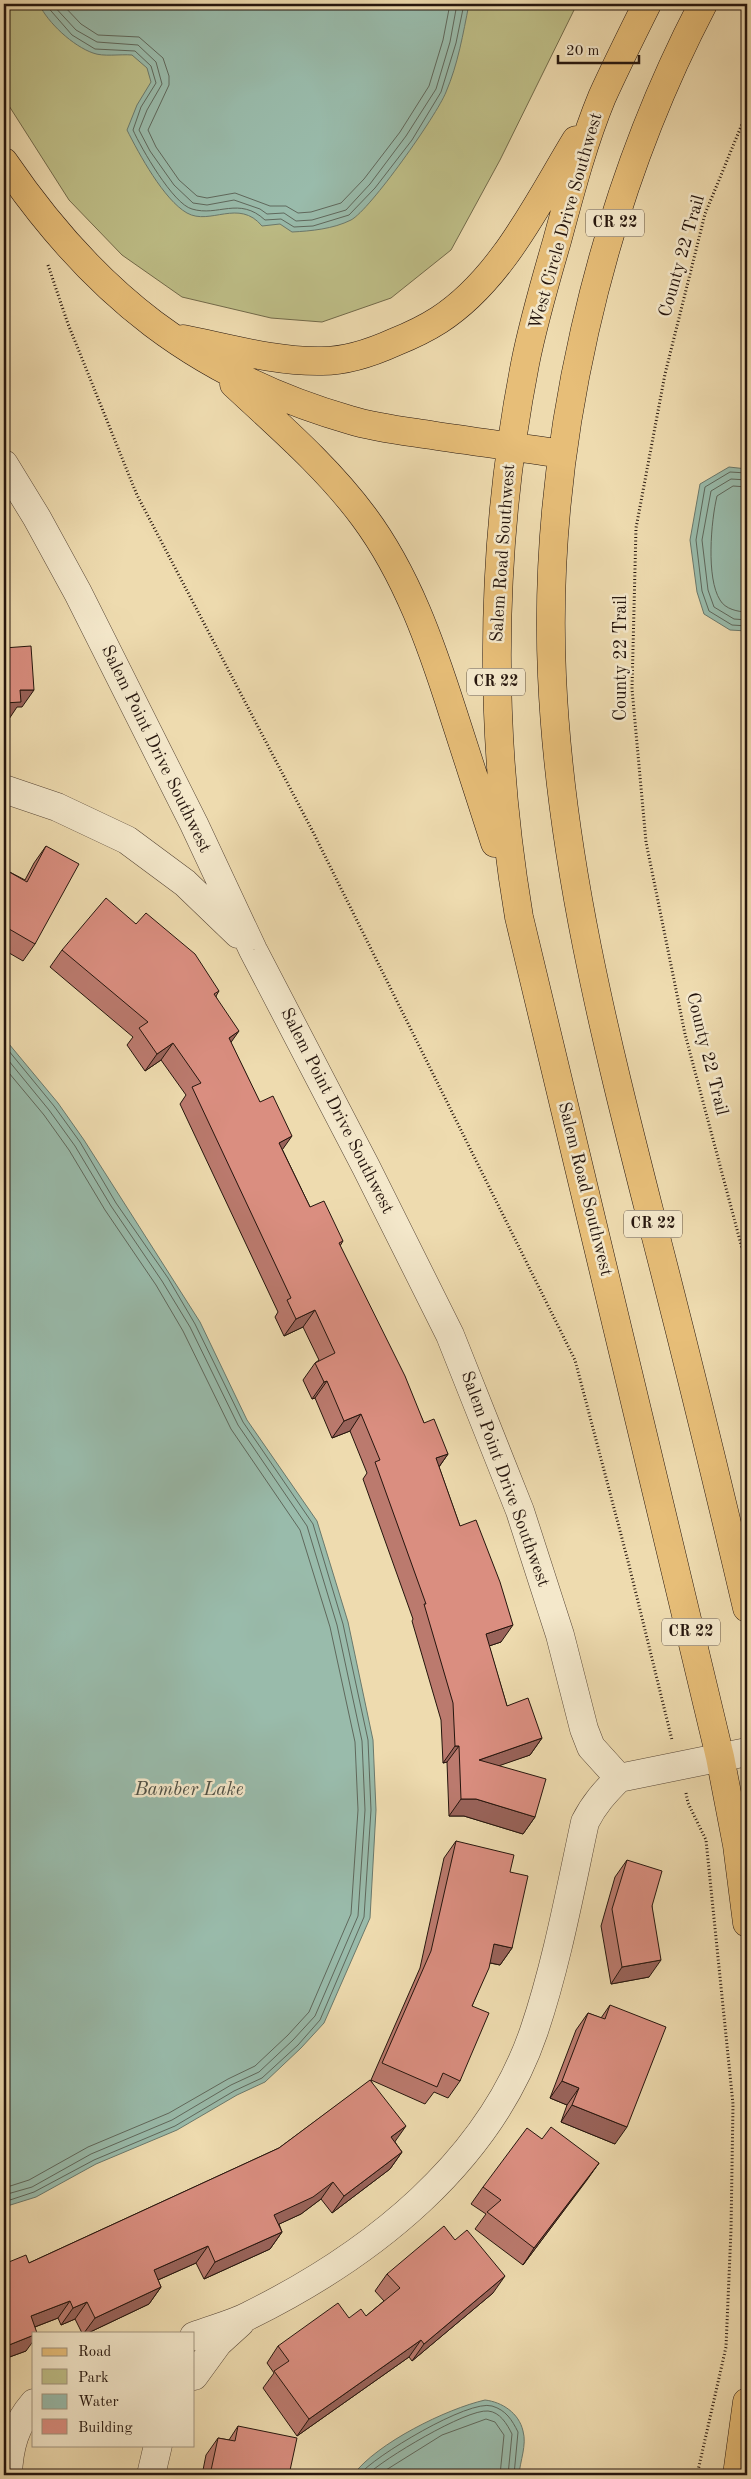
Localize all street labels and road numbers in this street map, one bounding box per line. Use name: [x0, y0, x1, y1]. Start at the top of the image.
street label: West Circle Drive Southwest: [526, 110, 606, 332]
street label: County 22 Trail: [656, 193, 708, 319]
road number: CR 22: [586, 210, 644, 237]
street label: Salem Road Southwest: [488, 463, 518, 643]
street label: County 22 Trail: [612, 595, 630, 721]
street label: Salem Point Drive Southwest: [98, 642, 214, 856]
road number: CR 22: [467, 669, 525, 696]
street label: County 22 Trail: [683, 991, 731, 1117]
street label: Salem Point Drive Southwest: [277, 1005, 397, 1217]
street label: Salem Road Southwest: [555, 1100, 615, 1278]
road number: CR 22: [624, 1210, 682, 1238]
street label: Salem Point Drive Southwest: [458, 1369, 552, 1589]
road number: CR 22: [662, 1618, 720, 1645]

